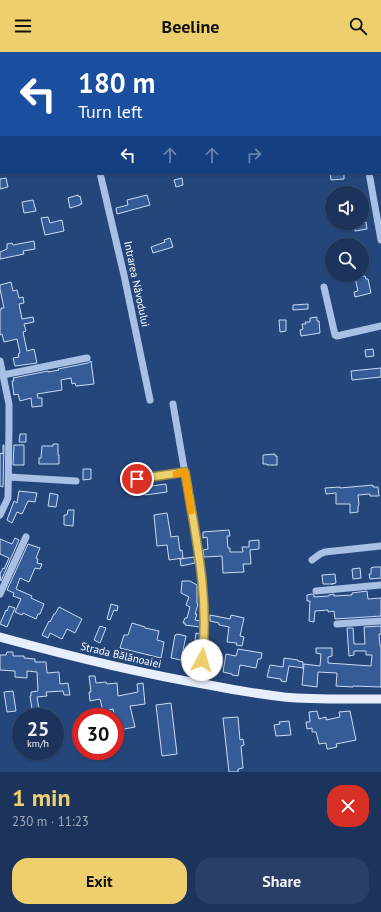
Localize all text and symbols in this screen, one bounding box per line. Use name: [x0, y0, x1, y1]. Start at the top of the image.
icon: menu: [12, 15, 34, 37]
text: Beeline: [162, 15, 219, 38]
icon: search: [347, 15, 369, 37]
text: 180 m: [78, 64, 155, 101]
icon: left: [12, 68, 64, 120]
text: Turn left: [78, 100, 143, 123]
icon: left: [117, 144, 139, 166]
icon: ahead: [159, 144, 181, 166]
icon: ahead: [201, 144, 223, 166]
icon: right: [243, 144, 265, 166]
map controls: [325, 186, 369, 282]
button: sound: [325, 186, 369, 230]
button: search: [325, 238, 369, 282]
street label: Intrarea Năvodului: [121, 240, 153, 328]
pin: [120, 462, 154, 496]
icon: arrive: [126, 468, 148, 490]
street label: Strada Bălănoaiei: [79, 639, 163, 671]
position arrow: [181, 639, 223, 681]
speed limit sign: 30: [72, 708, 124, 760]
text: 25: [27, 716, 49, 742]
text: km/h: [27, 737, 49, 750]
text: 1 min: [12, 782, 71, 813]
button: close: [327, 785, 369, 827]
text: 230 m · 11:23: [12, 813, 89, 830]
button: Exit: [12, 858, 187, 904]
button: Share: [195, 858, 369, 904]

